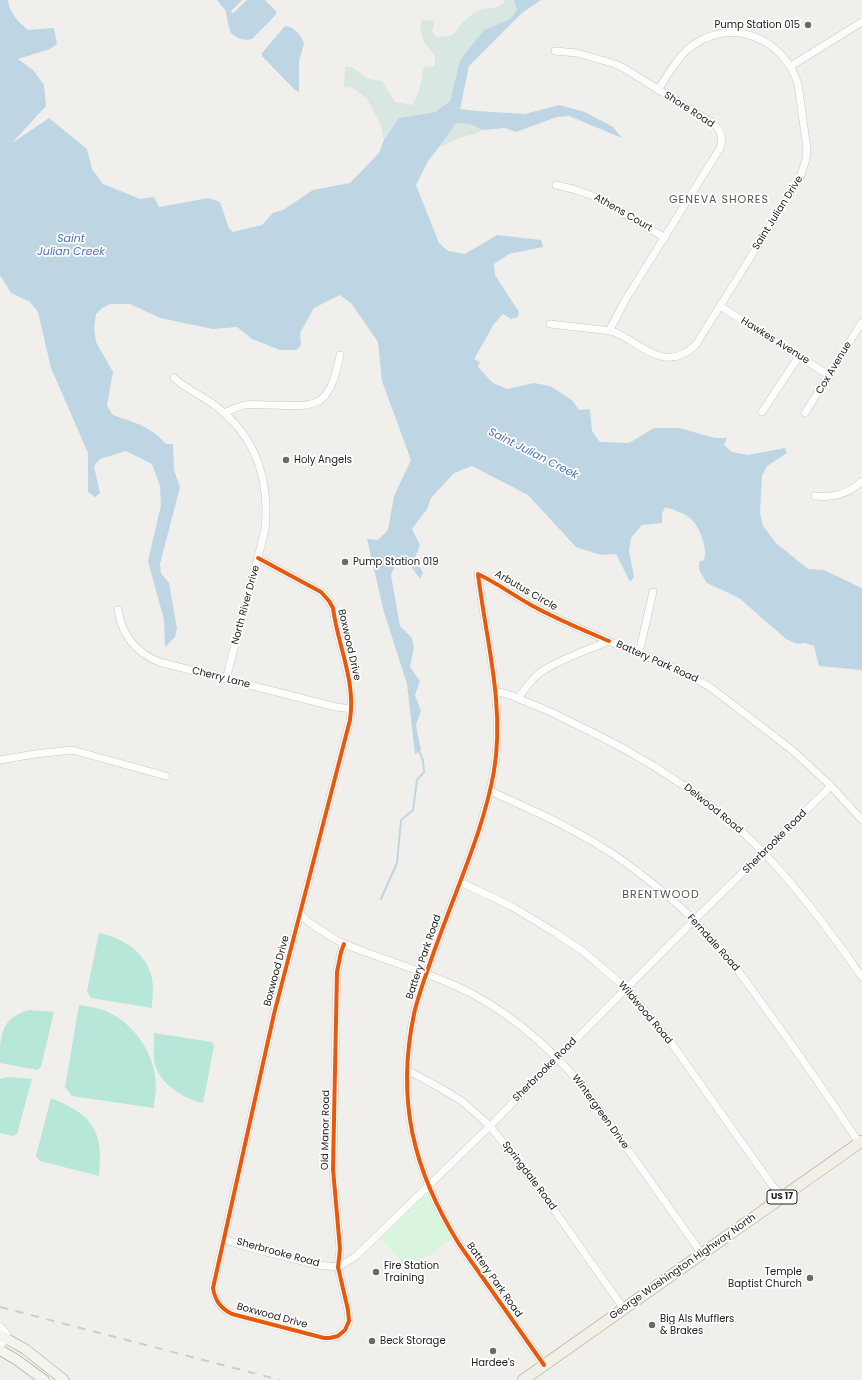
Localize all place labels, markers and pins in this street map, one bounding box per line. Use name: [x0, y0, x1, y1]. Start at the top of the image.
place label: Pump Station 015: [714, 19, 800, 31]
marker: Pump Station 015: [803, 20, 813, 30]
place label: Holy Angels: [294, 454, 352, 466]
marker: Holy Angels: [281, 455, 291, 465]
place label: Pump Station 019: [353, 556, 439, 568]
marker: Pump Station 019: [340, 557, 350, 567]
place label: Fire Station Training: [384, 1260, 439, 1284]
place label: Temple Baptist Church: [728, 1266, 802, 1290]
marker: Fire Station Training: [371, 1267, 381, 1277]
marker: Temple Baptist Church: [805, 1273, 815, 1283]
place label: Big Als Mufflers & Brakes: [660, 1313, 734, 1336]
marker: Big Als Mufflers & Brakes: [647, 1320, 657, 1330]
place label: Beck Storage: [380, 1335, 446, 1347]
marker: Beck Storage: [367, 1336, 377, 1346]
marker: Hardee's: [488, 1346, 498, 1356]
place label: Hardee's: [471, 1357, 515, 1369]

